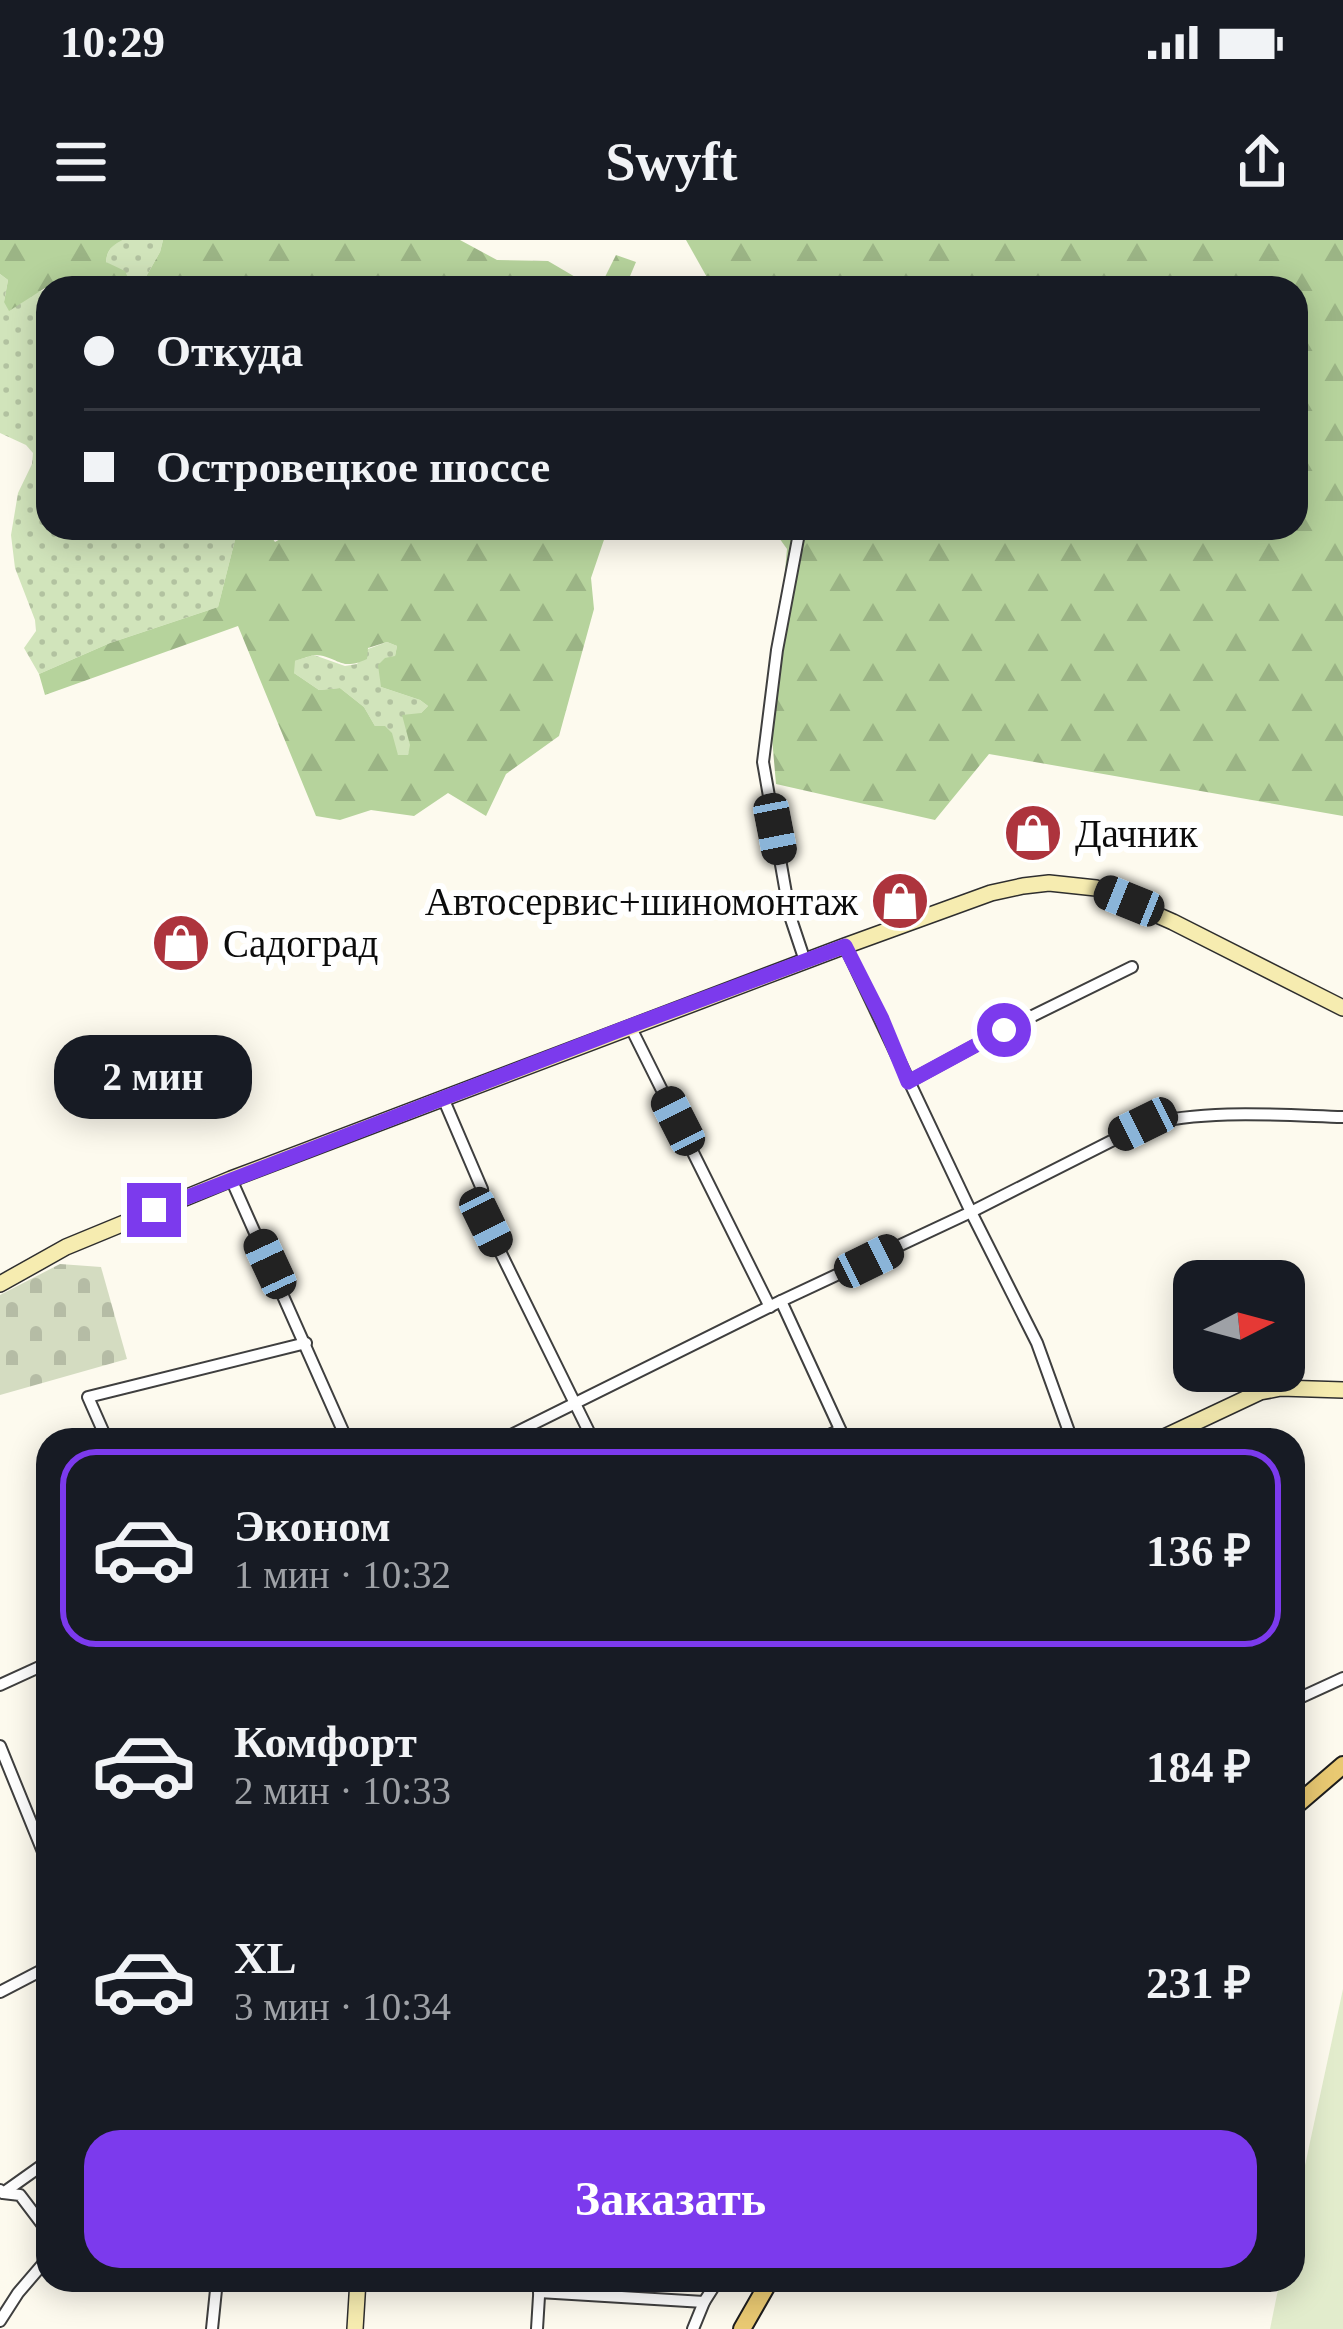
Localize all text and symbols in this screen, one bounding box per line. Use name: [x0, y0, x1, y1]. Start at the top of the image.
text: 10:29: [60, 17, 165, 67]
icon: menu: [48, 129, 114, 195]
icon: share: [1229, 129, 1295, 195]
text: Swyft: [606, 132, 738, 192]
text: Откуда: [156, 326, 303, 376]
text: Островецкое шоссе: [156, 442, 550, 492]
car: [750, 790, 800, 868]
shop icon: Дачник: [1002, 802, 1064, 864]
place label: Дачник: [1075, 812, 1198, 856]
shop icon: Автосервис+шиномонтаж: [869, 870, 931, 932]
car: [1089, 871, 1169, 931]
place label: Автосервис+шиномонтаж: [425, 880, 859, 924]
shop icon: Садоград: [150, 912, 212, 974]
place label: Садоград: [223, 922, 378, 966]
route start: [977, 1003, 1031, 1057]
callout: 2 мин: [55, 1036, 253, 1120]
text: 2 мин: [103, 1055, 203, 1098]
car: [646, 1081, 710, 1161]
car: [1103, 1092, 1183, 1156]
car: [454, 1182, 518, 1262]
route end: [127, 1183, 181, 1237]
car: [238, 1224, 302, 1304]
car: [829, 1229, 909, 1293]
north arrow: [1173, 1260, 1305, 1392]
map controls: [1173, 1260, 1305, 1392]
icon: car: [90, 1494, 198, 1602]
text: Эконом: [234, 1501, 391, 1551]
text: 136 ₽: [1146, 1526, 1251, 1576]
text: 1 мин · 10:32: [234, 1553, 451, 1596]
icon: car: [90, 1710, 198, 1818]
text: Комфорт: [234, 1717, 417, 1767]
text: 184 ₽: [1146, 1742, 1251, 1792]
text: 2 мин · 10:33: [234, 1769, 451, 1812]
icon: car: [90, 1926, 198, 2034]
text: XL: [234, 1933, 297, 1983]
text: 231 ₽: [1146, 1958, 1251, 2008]
text: 3 мин · 10:34: [234, 1985, 451, 2028]
button: Заказать: [84, 2130, 1257, 2268]

